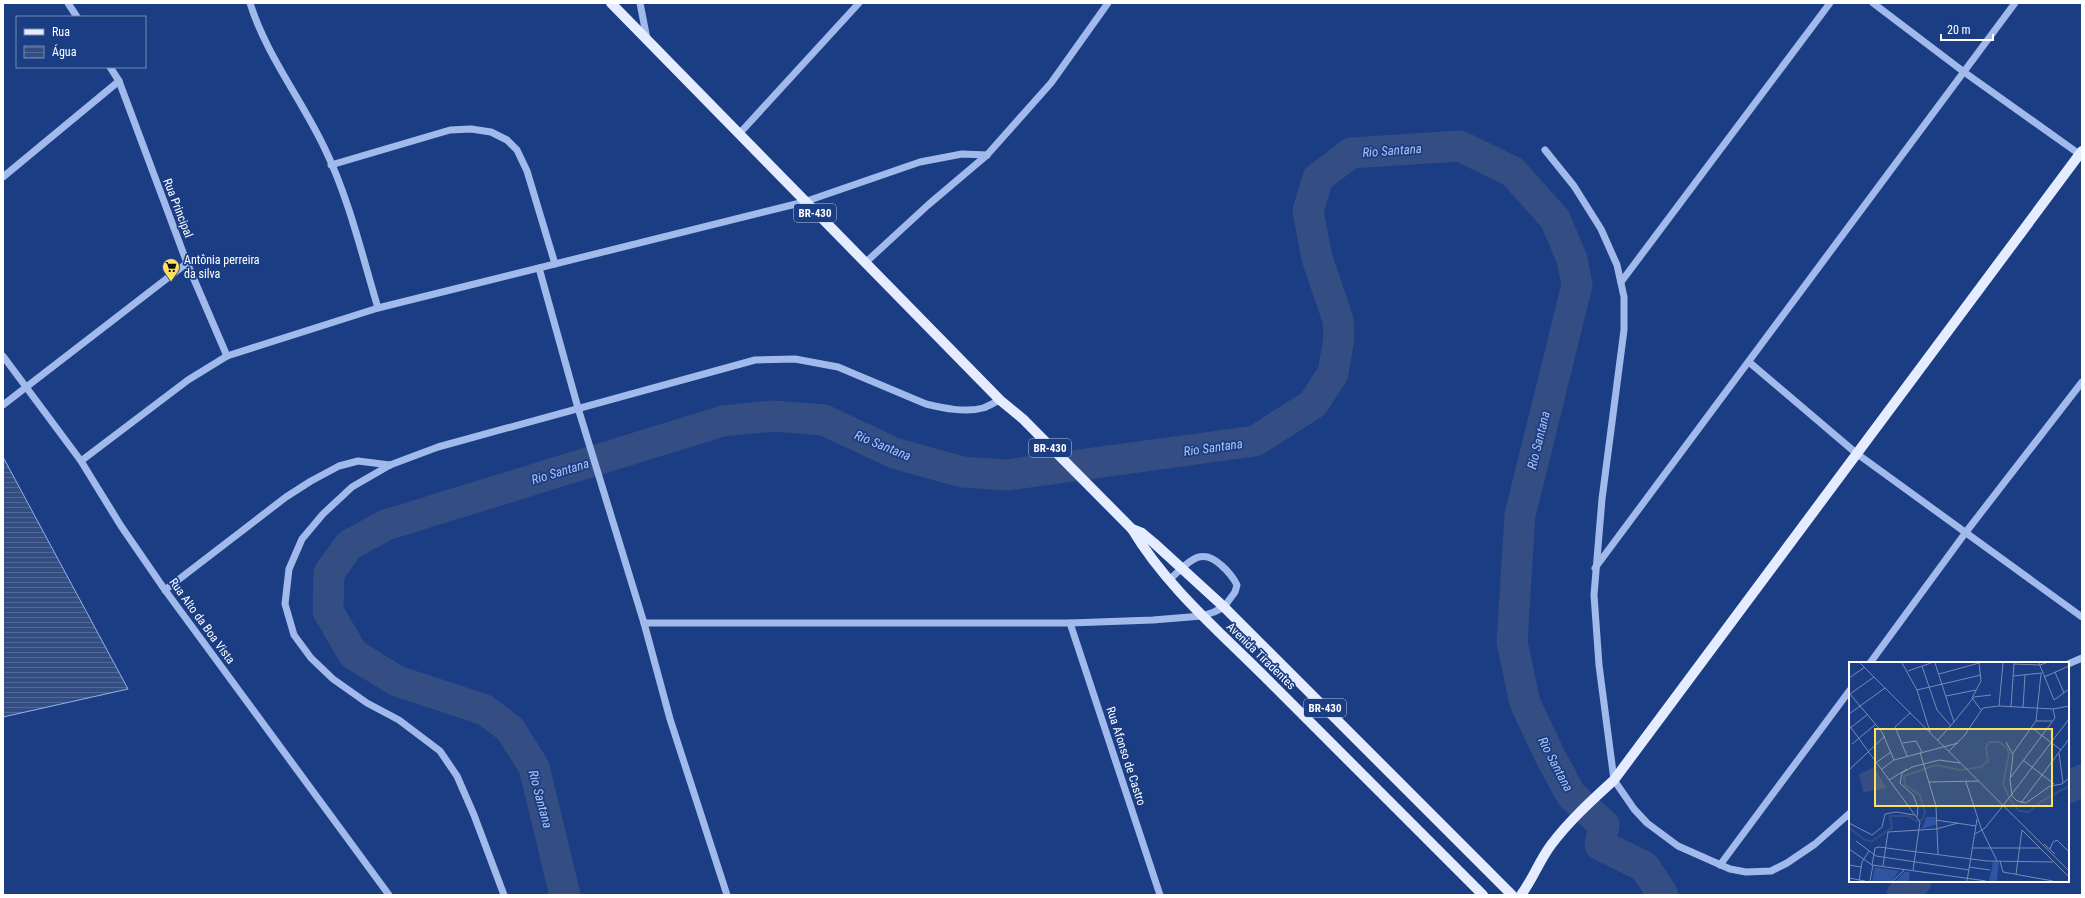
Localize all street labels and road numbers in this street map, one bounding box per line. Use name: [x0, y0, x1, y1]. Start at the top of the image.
street label: Rua Principal: [160, 176, 196, 240]
road number: BR-430: [794, 204, 836, 222]
road number: BR-430: [1029, 439, 1071, 457]
street label: Rua Alto da Boa Vista: [166, 575, 238, 667]
street label: Avenida Tiradentes: [1224, 620, 1298, 692]
road number: BR-430: [1304, 699, 1346, 717]
street label: Rua Afonso de Castro: [1103, 705, 1149, 807]

